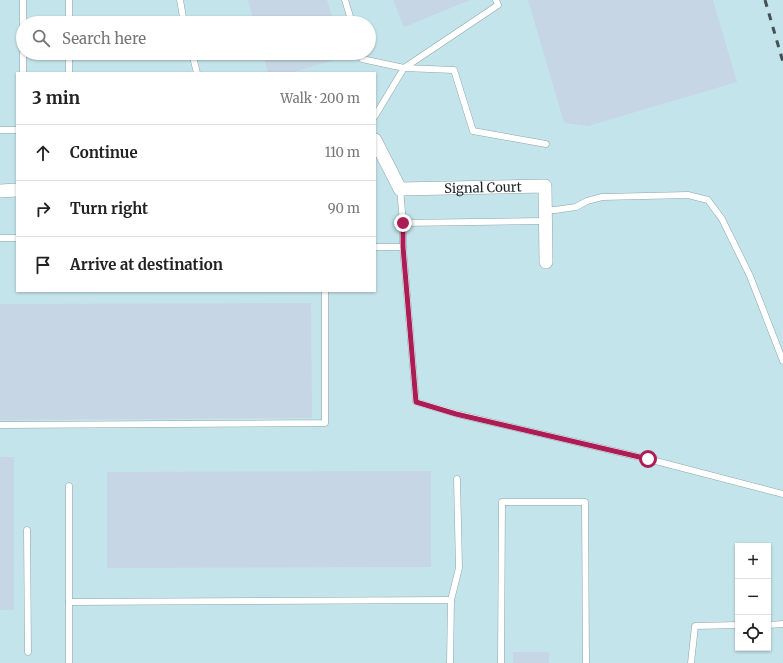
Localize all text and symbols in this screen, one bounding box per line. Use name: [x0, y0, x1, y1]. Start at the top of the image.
search box: [16, 16, 376, 60]
icon: search: [30, 27, 52, 49]
text: Search here: [62, 29, 146, 48]
text: 3 min: [32, 87, 80, 109]
text: Walk · 200 m: [280, 90, 360, 107]
icon: ahead: [32, 142, 54, 164]
text: Continue: [70, 143, 138, 162]
text: 110 m: [325, 144, 360, 161]
street label: Signal Court: [444, 178, 522, 197]
icon: right: [32, 198, 54, 220]
text: Turn right: [70, 199, 148, 218]
text: 90 m: [328, 200, 360, 217]
route end: [394, 214, 412, 232]
icon: arrive: [32, 254, 54, 276]
text: Arrive at destination: [70, 255, 223, 274]
route start: [639, 450, 657, 468]
map controls: [735, 543, 771, 651]
button: +: [735, 543, 771, 579]
button: −: [735, 579, 771, 615]
button: locate: [735, 615, 771, 651]

